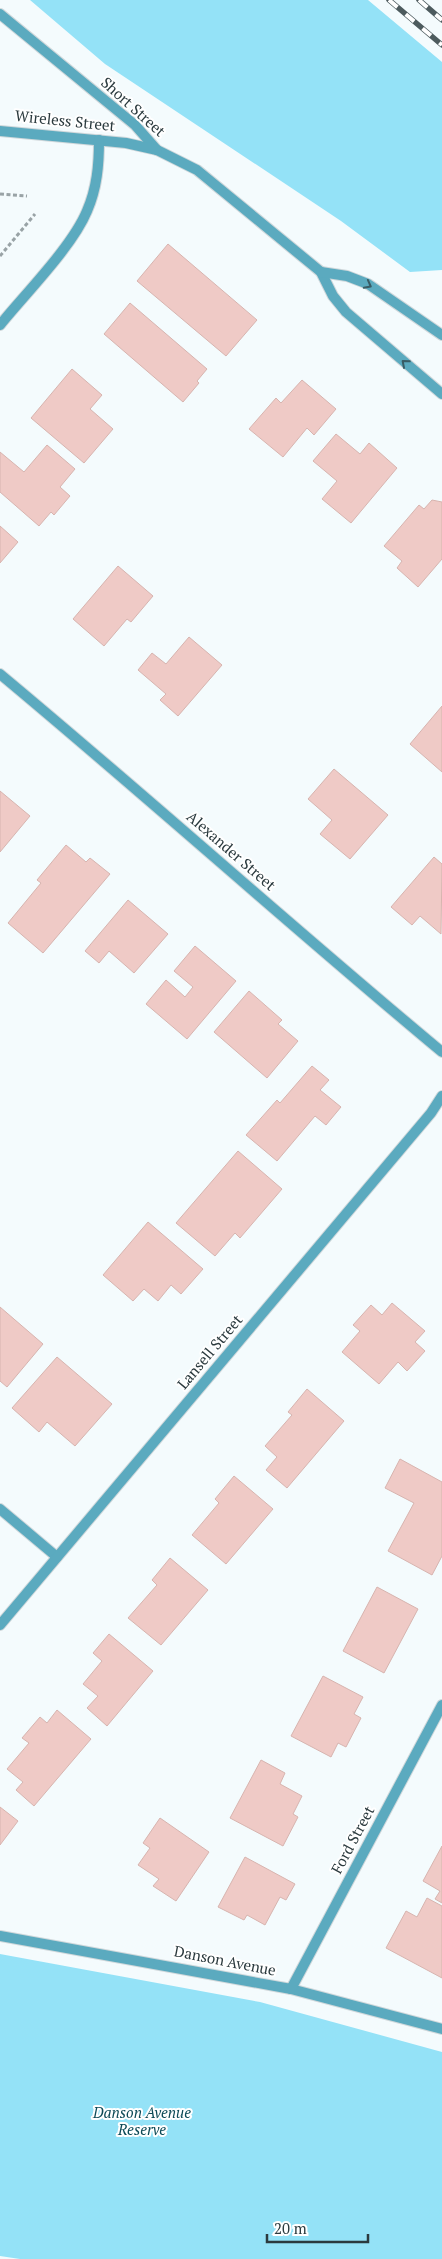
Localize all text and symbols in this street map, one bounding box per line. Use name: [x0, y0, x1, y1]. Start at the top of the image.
street label: Short Street: [97, 72, 170, 141]
street label: Wireless Street: [14, 105, 117, 135]
one-way arrow: [363, 279, 372, 289]
one-way arrow: [402, 360, 411, 368]
street label: Alexander Street: [183, 806, 281, 895]
street label: Lansell Street: [172, 1310, 247, 1393]
street label: Ford Street: [326, 1802, 379, 1877]
street label: Danson Avenue: [173, 1940, 278, 1980]
park label: Danson Avenue Reserve: [92, 2102, 191, 2139]
scale bar: [267, 2212, 368, 2244]
text: 20 m: [274, 2218, 307, 2238]

